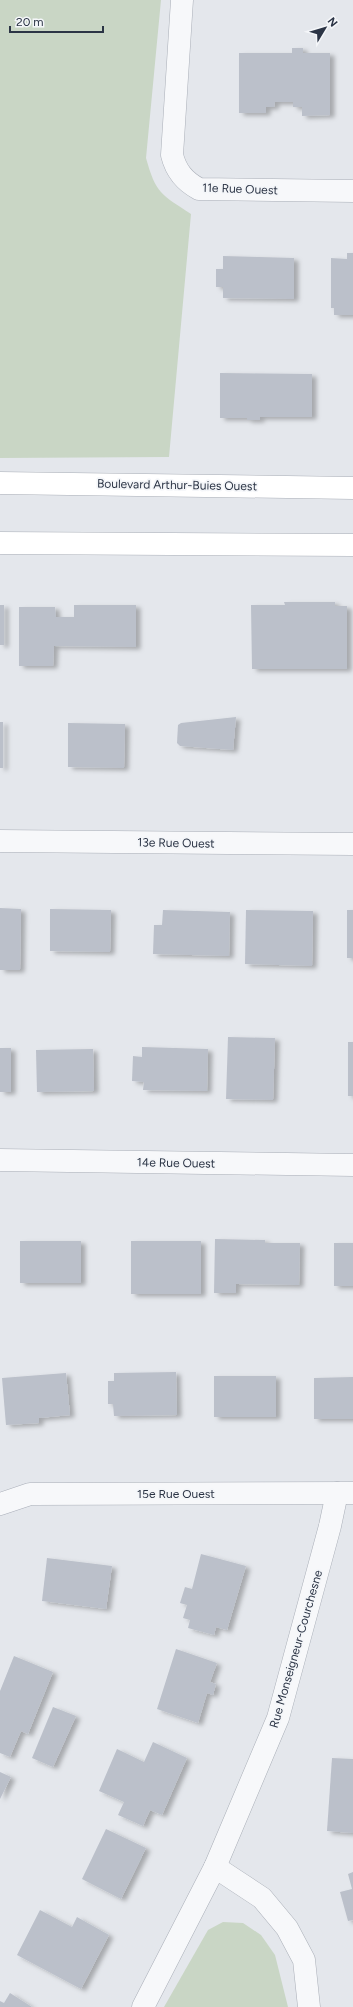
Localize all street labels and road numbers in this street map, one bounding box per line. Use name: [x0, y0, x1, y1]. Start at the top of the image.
street label: 11e Rue Ouest: [202, 181, 279, 197]
street label: Boulevard Arthur-Buies Ouest: [97, 477, 258, 493]
street label: 13e Rue Ouest: [137, 835, 215, 851]
street label: 14e Rue Ouest: [137, 1155, 216, 1171]
street label: 15e Rue Ouest: [137, 1487, 215, 1501]
street label: Rue Monseigneur-Courchesne: [267, 1568, 325, 1729]

